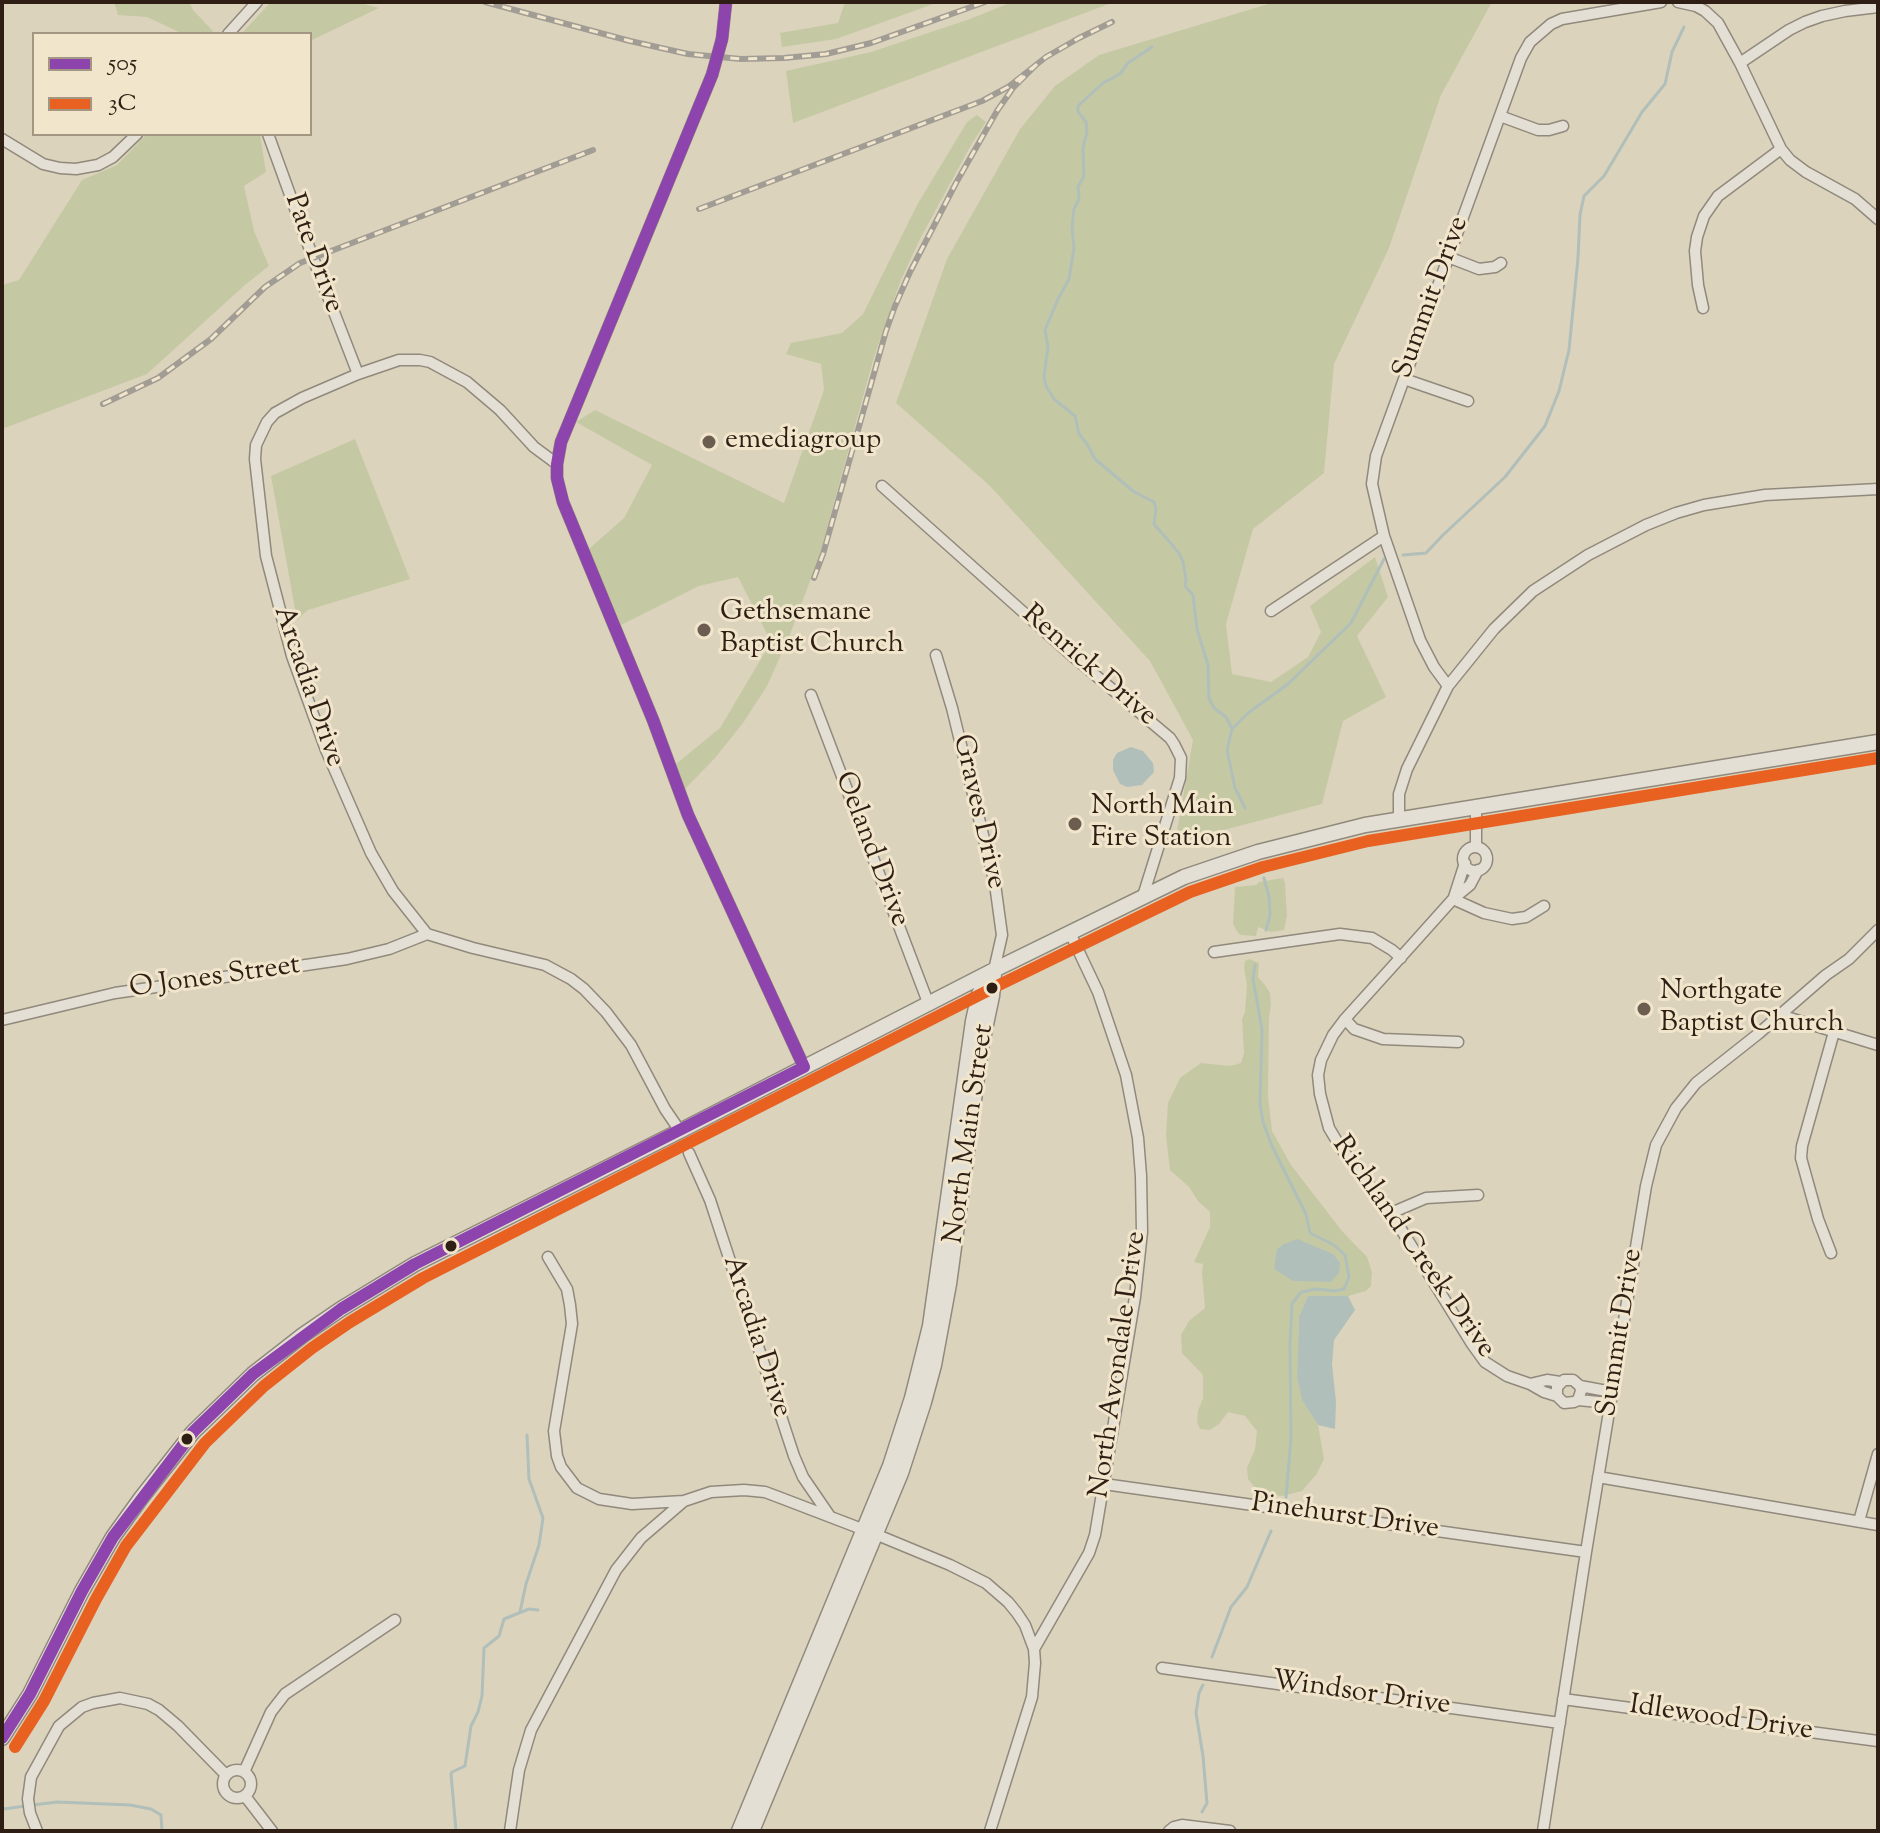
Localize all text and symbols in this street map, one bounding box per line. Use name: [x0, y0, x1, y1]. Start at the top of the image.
legend: [32, 32, 312, 136]
text: 505: [108, 47, 137, 81]
text: 3C: [108, 87, 137, 121]
street label: Pate Drive: [275, 190, 349, 318]
street label: Summit Drive: [1388, 212, 1478, 384]
place label: emediagroup: [725, 425, 881, 459]
marker: emediagroup: [700, 433, 718, 451]
place label: Gethsemane Baptist Church: [720, 597, 904, 663]
street label: Renrick Drive: [1014, 599, 1162, 735]
street label: Arcadia Drive: [264, 602, 350, 772]
marker: Gethsemane Baptist Church: [695, 621, 713, 639]
street label: Graves Drive: [943, 732, 1011, 892]
street label: Oeland Drive: [825, 768, 915, 932]
place label: North Main Fire Station: [1091, 791, 1234, 857]
marker: North Main Fire Station: [1066, 815, 1084, 833]
street label: O Jones Street: [128, 950, 302, 1008]
place label: Northgate Baptist Church: [1660, 976, 1844, 1042]
unlabelled marker: [984, 980, 1000, 996]
marker: Northgate Baptist Church: [1635, 1000, 1653, 1018]
street label: North Main Street: [939, 1022, 1003, 1246]
street label: Richland Creek Drive: [1323, 1131, 1501, 1365]
street label: North Avondale Drive: [1085, 1229, 1155, 1501]
unlabelled marker: [443, 1238, 459, 1254]
street label: Summit Drive: [1592, 1246, 1652, 1420]
street label: Arcadia Drive: [713, 1252, 797, 1422]
unlabelled marker: [179, 1431, 195, 1447]
street label: Pinehurst Drive: [1249, 1488, 1441, 1548]
street label: Windsor Drive: [1270, 1666, 1452, 1724]
street label: Idlewood Drive: [1627, 1690, 1815, 1750]

